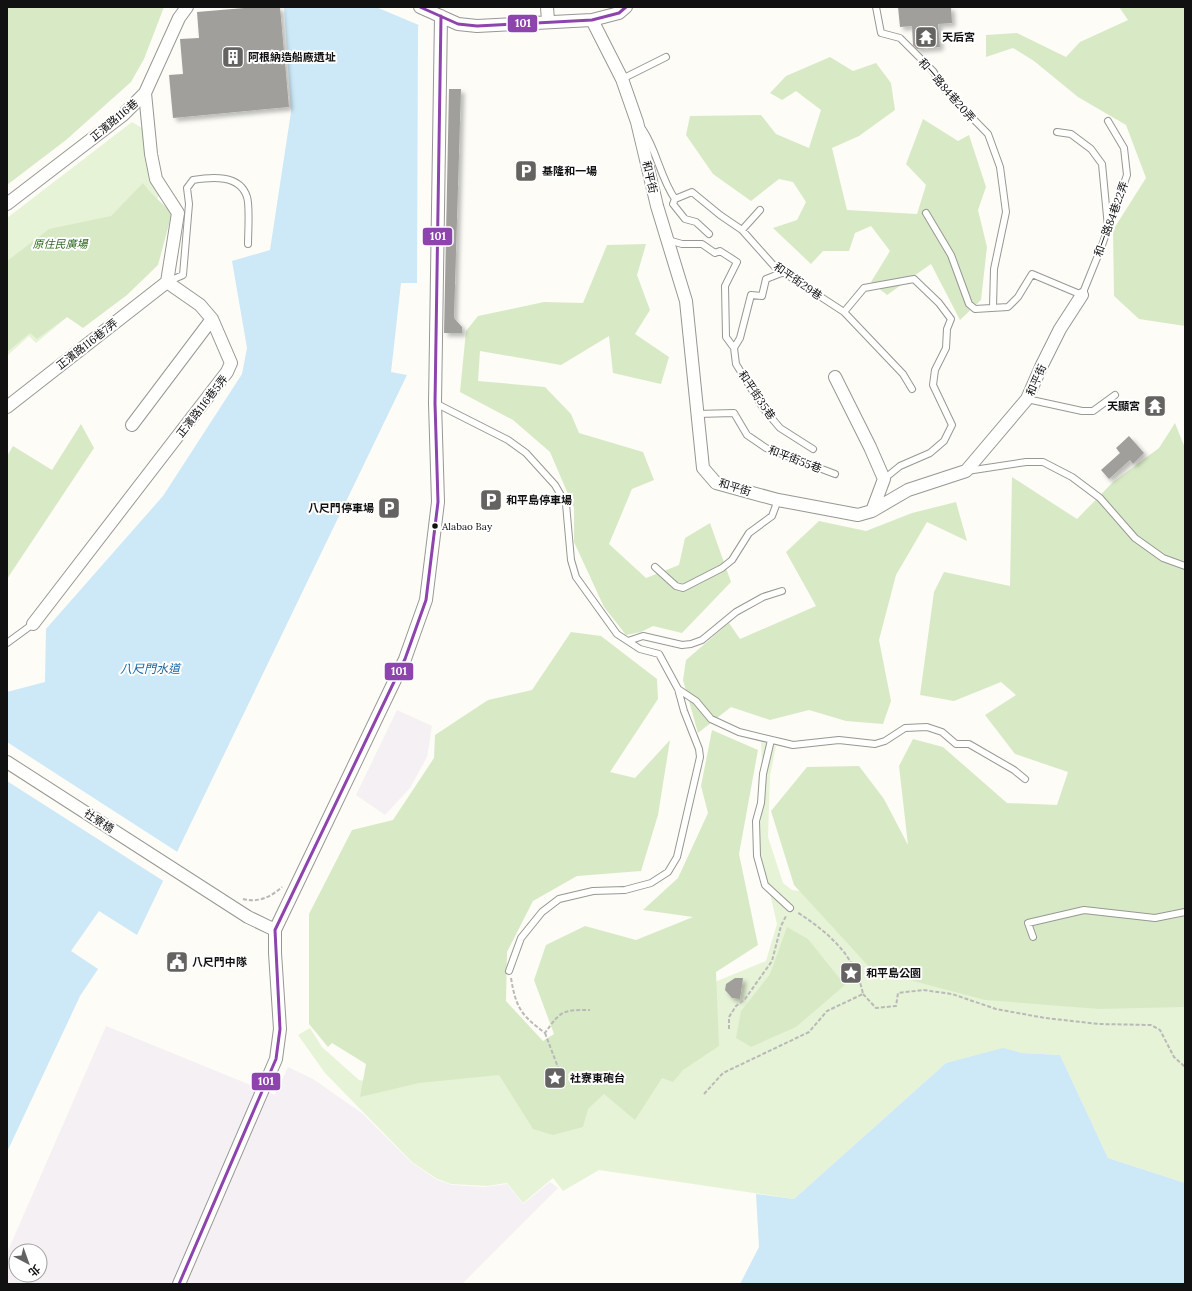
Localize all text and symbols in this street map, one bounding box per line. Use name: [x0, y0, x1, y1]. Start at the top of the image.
line badge: 101: [507, 14, 538, 33]
text: 101: [515, 16, 531, 30]
temple icon: 天后宮: [913, 24, 939, 50]
place label: 天后宮: [942, 30, 975, 44]
building icon: 阿根納造船廠遺址: [220, 44, 246, 70]
place label: 阿根納造船廠遺址: [248, 50, 336, 64]
street label: 和一路84巷20弄: [916, 55, 978, 125]
street label: 正濱路116巷: [87, 96, 141, 144]
parking icon: 基隆和一場: [513, 158, 539, 184]
street label: 和平街: [639, 159, 661, 195]
place label: 基隆和一場: [542, 164, 597, 178]
street label: 和一路84巷22弄: [1091, 180, 1131, 258]
line badge: 101: [422, 227, 453, 246]
text: 101: [430, 229, 446, 243]
park label: 原住民廣場: [33, 237, 89, 251]
street label: 和平街29巷: [771, 259, 825, 303]
street label: 正濱路116巷7弄: [53, 316, 121, 372]
street label: 和平街: [1023, 362, 1049, 398]
street label: 和平街35巷: [736, 368, 778, 422]
street label: 正濱路116巷5弄: [173, 372, 231, 440]
temple icon: 天顯宮: [1142, 393, 1168, 419]
place label: 天顯宮: [1107, 399, 1140, 413]
street label: 和平街55巷: [766, 442, 824, 476]
street label: 和平街: [717, 475, 753, 499]
parking icon: 和平島停車場: [478, 487, 504, 513]
place label: 和平島停車場: [506, 493, 572, 507]
parking icon: 八尺門停車場: [376, 495, 402, 521]
place label: 八尺門停車場: [308, 501, 374, 515]
place label: Alabao Bay: [441, 520, 493, 533]
marker: Alabao Bay: [430, 521, 440, 531]
water label: 八尺門水道: [120, 661, 182, 676]
line badge: 101: [384, 662, 414, 681]
text: 101: [391, 664, 407, 678]
street label: 社寮橋: [81, 806, 117, 836]
public building icon: 八尺門中隊: [164, 949, 190, 975]
place label: 八尺門中隊: [192, 955, 247, 969]
place icon: 和平島公園: [838, 960, 864, 986]
place label: 和平島公園: [866, 966, 921, 980]
place icon: 社寮東砲台: [542, 1065, 568, 1091]
place label: 社寮東砲台: [570, 1071, 625, 1085]
line badge: 101: [251, 1072, 281, 1091]
text: 101: [258, 1074, 274, 1088]
north arrow: [8, 1243, 48, 1283]
text: 北: [26, 1262, 43, 1279]

